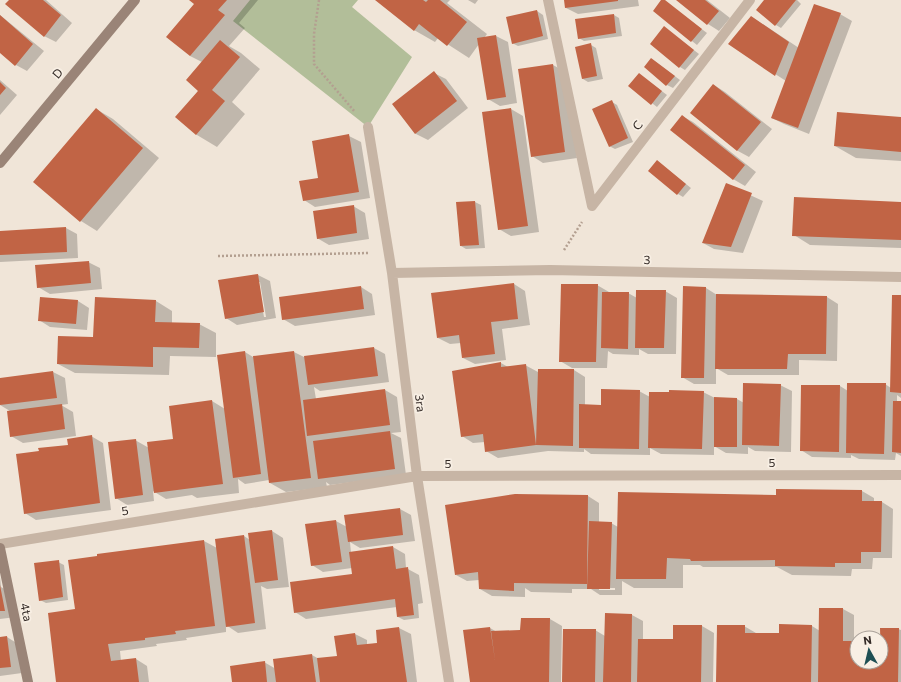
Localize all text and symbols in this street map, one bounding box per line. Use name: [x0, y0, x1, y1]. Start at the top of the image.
street label: D: [49, 65, 65, 81]
street label: C: [629, 117, 645, 133]
street label: 3: [643, 252, 651, 266]
street label: 3ra: [413, 393, 429, 413]
street label: 5: [769, 455, 776, 469]
street label: 5: [445, 456, 452, 470]
street label: 5: [120, 503, 130, 517]
street label: 4ta: [18, 602, 36, 622]
north arrow: [849, 630, 889, 670]
text: N: [863, 633, 873, 647]

